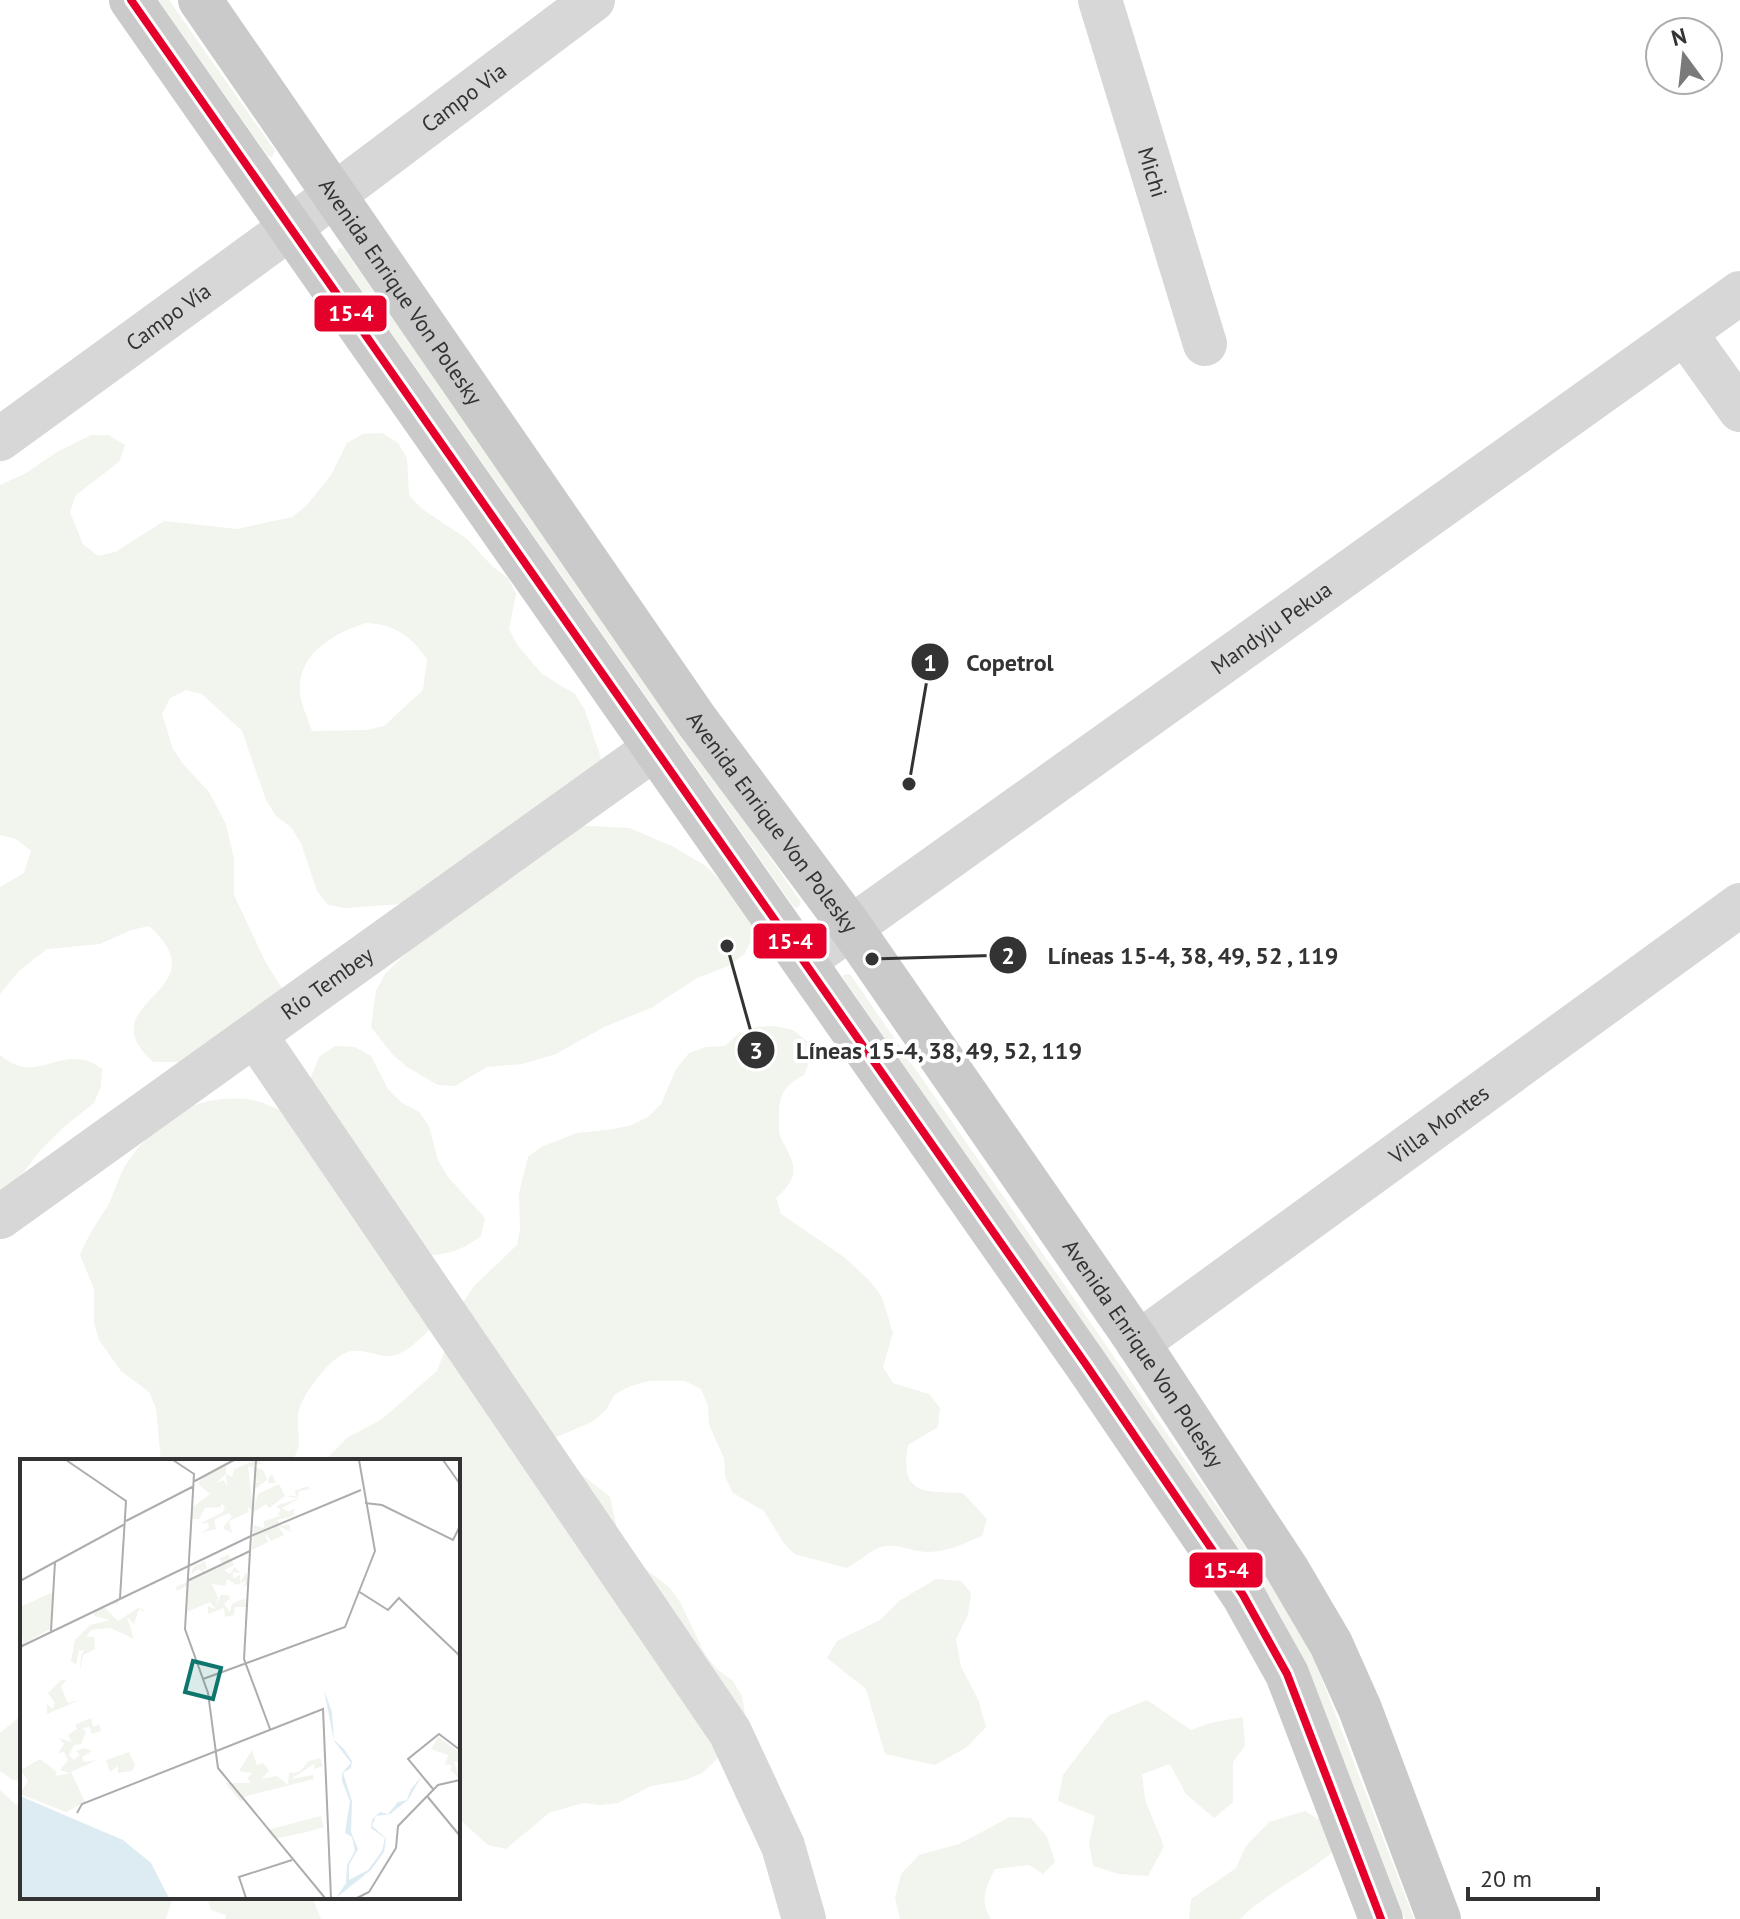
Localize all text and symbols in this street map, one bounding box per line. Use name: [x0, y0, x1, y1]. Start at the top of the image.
north arrow: [1644, 16, 1724, 96]
text: N: [1668, 21, 1689, 52]
street label: Campo Via: [416, 56, 512, 138]
street label: Michi: [1132, 144, 1173, 201]
street label: Avenida Enrique Von Polesky: [313, 173, 489, 411]
street label: Campo Vía: [120, 276, 216, 357]
line badge: 15-4: [313, 294, 388, 333]
text: 15-4: [328, 299, 374, 327]
street label: Mandyju Pekua: [1205, 575, 1337, 680]
callout: Copetrol: [910, 638, 1070, 686]
text: 1: [923, 647, 937, 678]
text: Copetrol: [966, 647, 1055, 678]
street label: Avenida Enrique Von Polesky: [681, 706, 865, 939]
line badge: 15-4: [752, 922, 828, 960]
text: 15-4: [767, 927, 813, 955]
callout: Líneas 15-4, 38, 49, 52 , 119: [988, 931, 1359, 979]
street label: Río Tembey: [275, 940, 379, 1026]
text: 2: [1001, 940, 1015, 971]
text: Líneas 15-4, 38, 49, 52 , 119: [1048, 940, 1338, 971]
callout: Líneas 15-4, 38, 49, 52, 119: [736, 1026, 1101, 1074]
text: 3: [749, 1035, 763, 1066]
text: Líneas 15-4, 38, 49, 52, 119: [796, 1035, 1082, 1066]
street label: Villa Montes: [1382, 1078, 1494, 1170]
street label: Avenida Enrique Von Polesky: [1057, 1234, 1231, 1473]
inset map: [20, 1459, 460, 1899]
line badge: 15-4: [1188, 1551, 1264, 1589]
text: 15-4: [1203, 1556, 1249, 1584]
scale bar: [1468, 1851, 1598, 1901]
text: 20 m: [1480, 1863, 1532, 1894]

